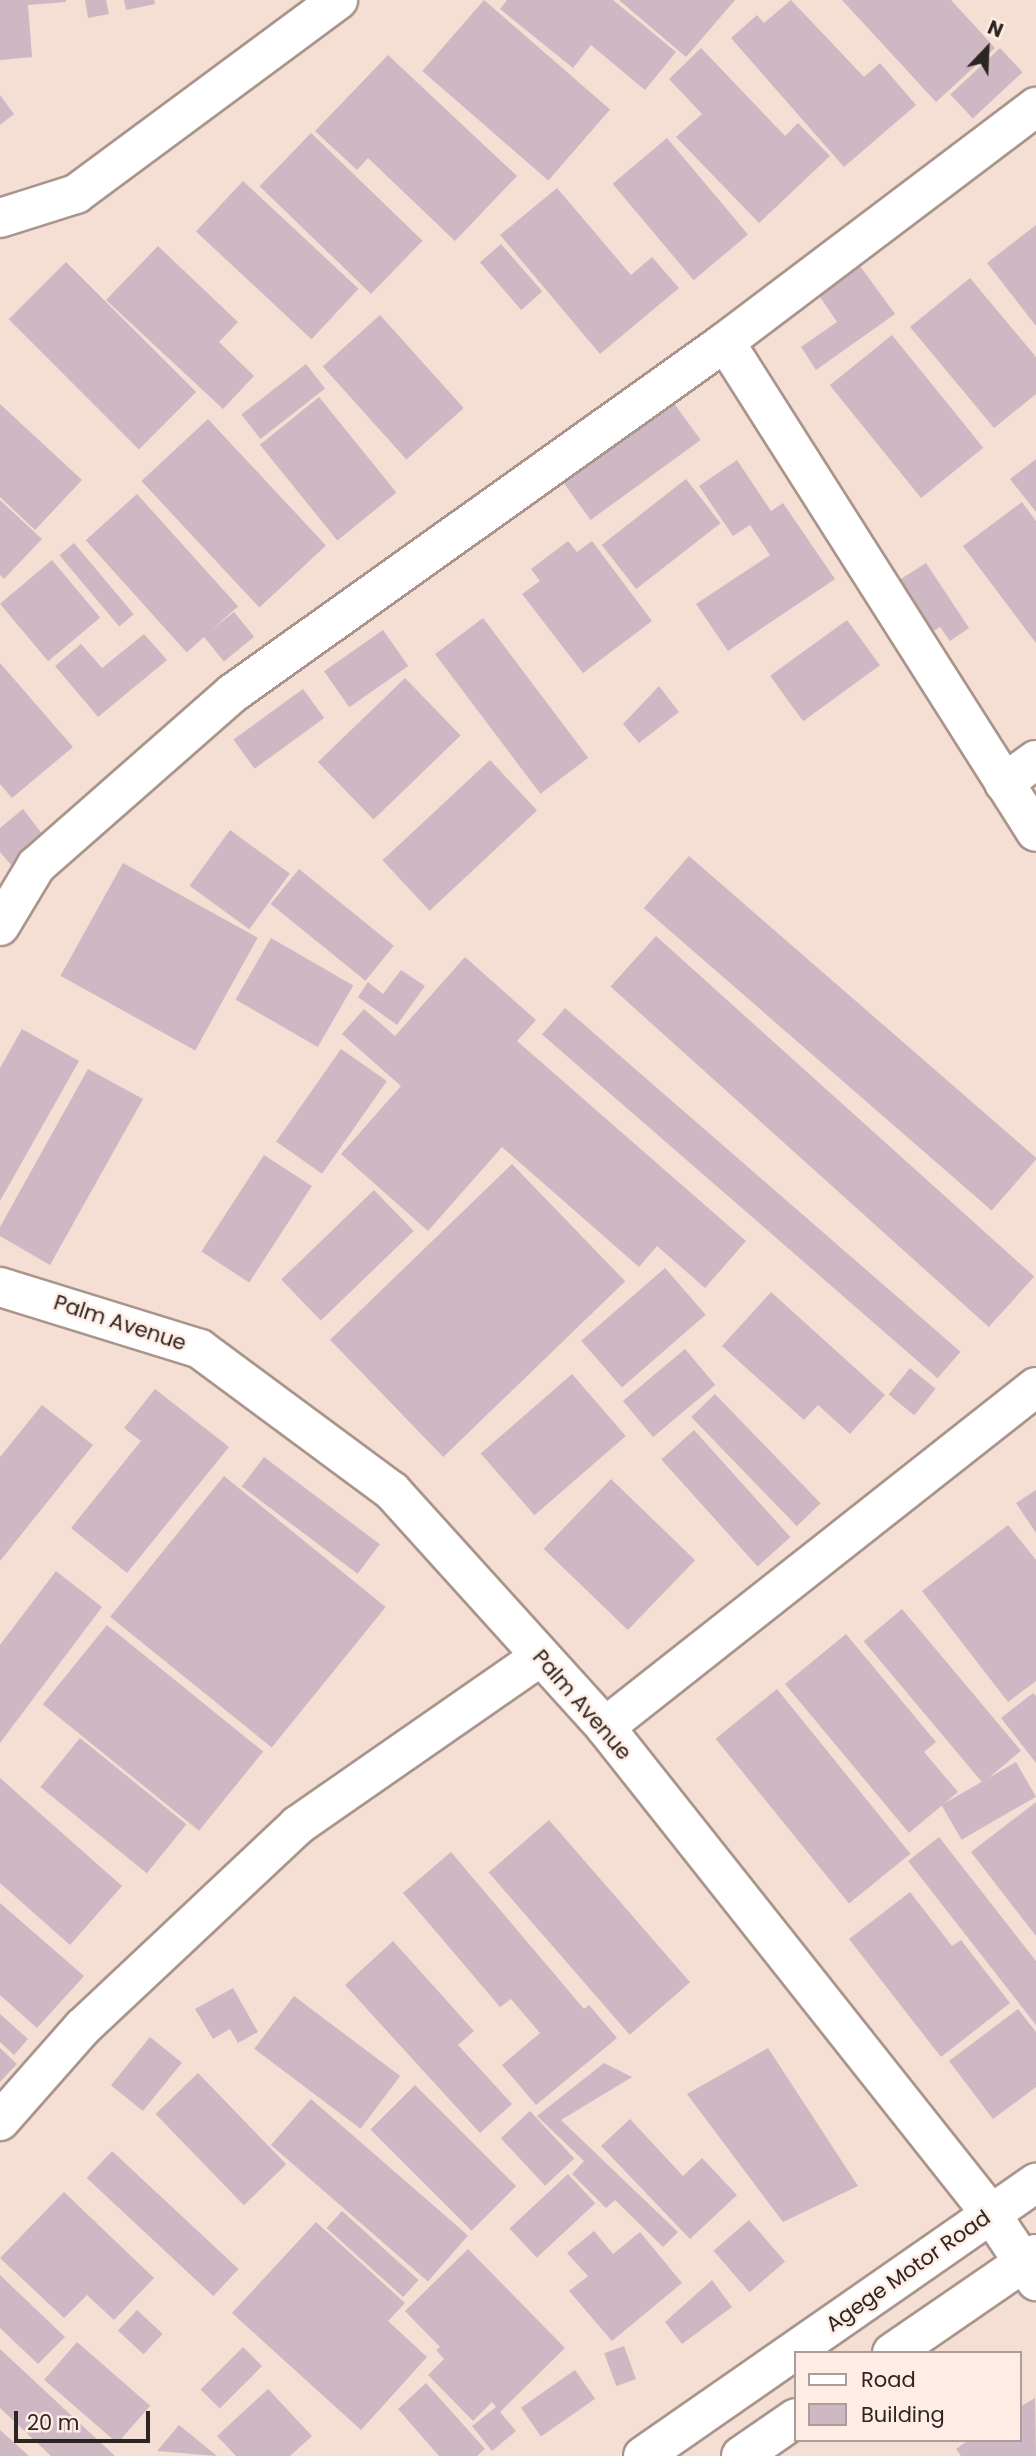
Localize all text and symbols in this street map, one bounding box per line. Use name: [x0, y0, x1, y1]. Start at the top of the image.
north arrow: [952, 14, 1022, 84]
text: N: [984, 14, 1007, 44]
street label: Palm Avenue: [51, 1290, 189, 1356]
street label: Palm Avenue: [527, 1645, 637, 1765]
street label: Agege Motor Road: [821, 2205, 995, 2337]
legend: [794, 2351, 1022, 2442]
text: Road: [861, 2365, 916, 2394]
scale bar: [18, 2396, 154, 2440]
text: Building: [861, 2400, 945, 2429]
text: 20 m: [27, 2408, 80, 2437]

